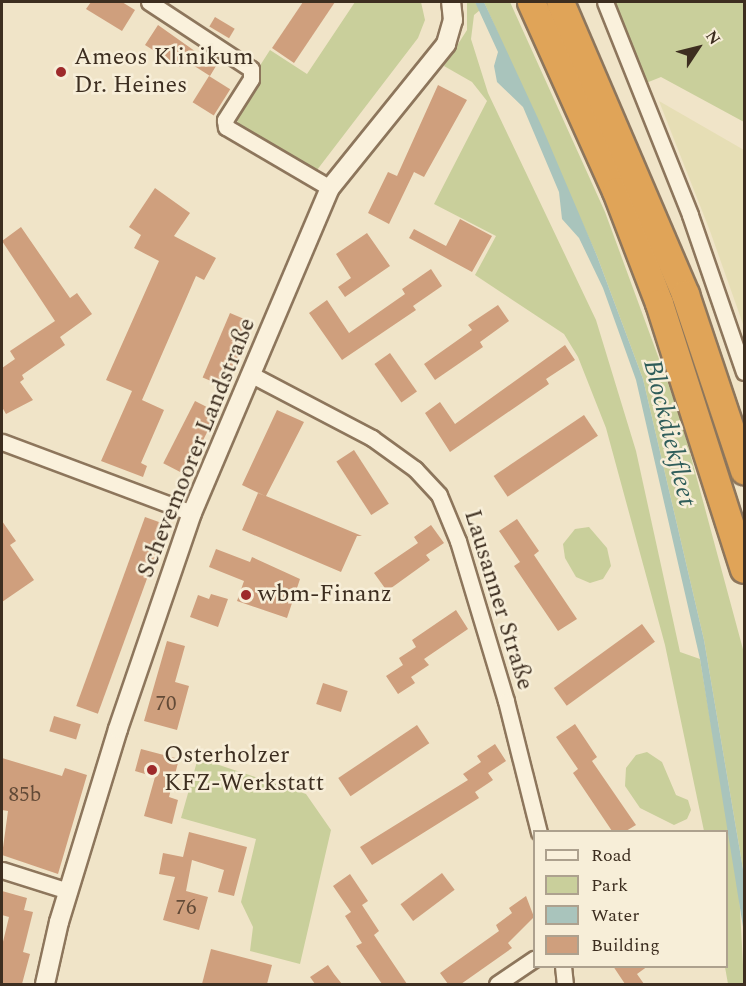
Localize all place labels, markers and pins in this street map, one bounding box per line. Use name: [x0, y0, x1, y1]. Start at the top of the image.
place label: Ameos Klinikum Dr. Heines: [74, 44, 254, 100]
marker: Ameos Klinikum Dr. Heines: [52, 63, 70, 81]
place label: wbm-Finanz: [258, 581, 392, 609]
marker: wbm-Finanz: [239, 588, 253, 602]
place label: Osterholzer KFZ-Werkstatt: [164, 742, 324, 798]
marker: Osterholzer KFZ-Werkstatt: [145, 763, 159, 777]

